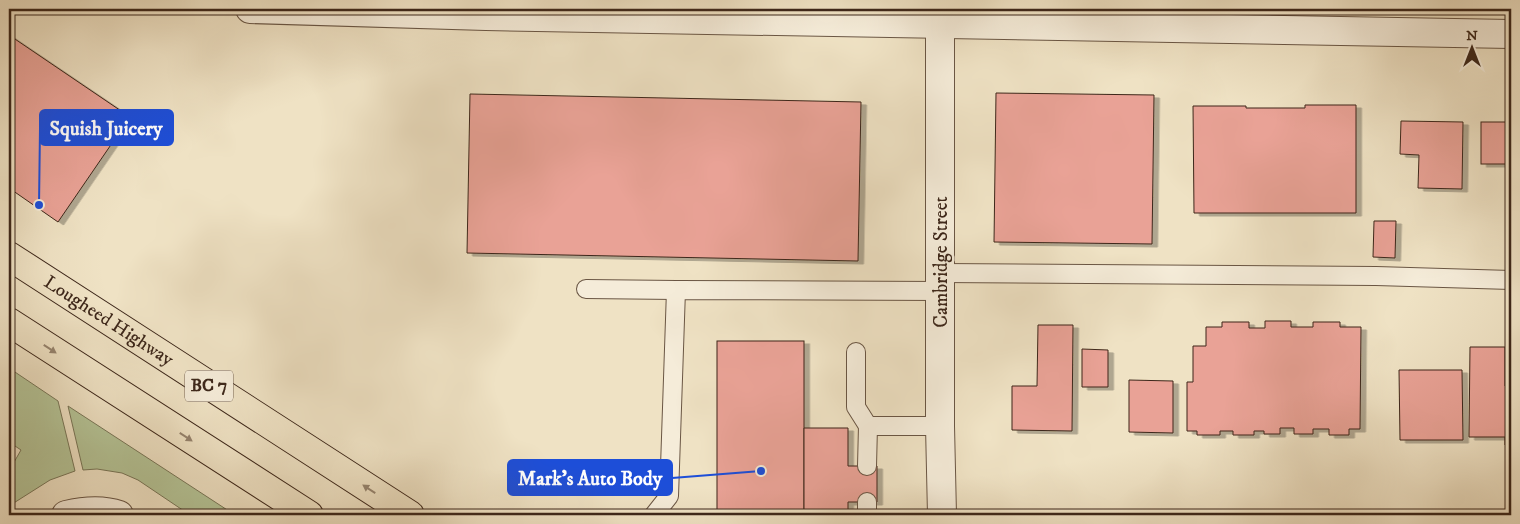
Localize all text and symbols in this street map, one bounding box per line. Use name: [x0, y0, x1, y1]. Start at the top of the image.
north arrow: [1448, 22, 1498, 72]
text: N: [1466, 27, 1478, 45]
callout: Squish Juicery: [40, 110, 173, 145]
text: Squish Juicery: [50, 117, 163, 142]
street label: Cambridge Street: [930, 196, 953, 328]
street label: Lougheed Highway: [40, 270, 179, 371]
one-way arrow: [43, 344, 56, 353]
road number: BC 7: [185, 371, 233, 402]
one-way arrow: [180, 432, 193, 441]
callout: Mark's Auto Body: [508, 460, 672, 495]
text: Mark's Auto Body: [518, 467, 663, 492]
one-way arrow: [363, 484, 376, 494]

